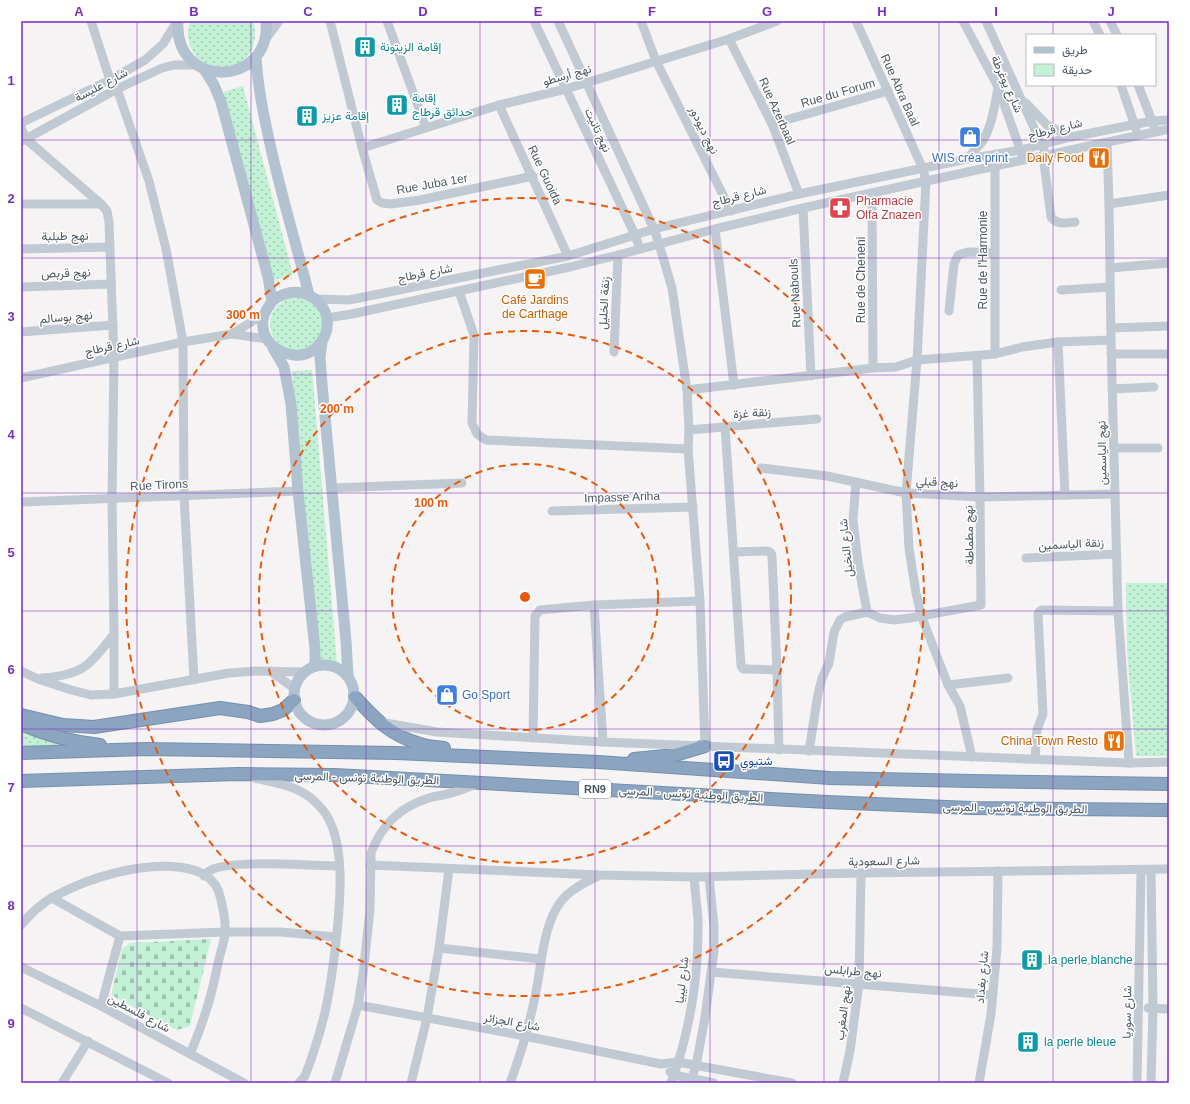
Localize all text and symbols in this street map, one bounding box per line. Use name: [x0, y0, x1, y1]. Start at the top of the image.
text: A: [74, 4, 84, 19]
text: B: [189, 4, 199, 19]
text: C: [303, 4, 313, 19]
text: D: [418, 4, 428, 19]
text: E: [534, 4, 543, 19]
text: F: [648, 4, 656, 19]
text: G: [762, 4, 772, 19]
text: H: [877, 4, 887, 19]
text: I: [994, 4, 998, 19]
text: J: [1107, 4, 1115, 19]
building icon: إقامة الزيتونة: [352, 34, 378, 60]
legend: [1026, 34, 1156, 86]
place label: إقامة الزيتونة: [380, 40, 441, 55]
text: طريق: [1062, 43, 1088, 58]
street label: Rue Abra Baal: [878, 52, 922, 128]
street label: شارع يوغرطة: [986, 53, 1026, 116]
street label: نهج أرسطو: [541, 61, 593, 91]
text: حديقة: [1062, 63, 1092, 77]
street label: شارع عليسة: [72, 65, 131, 107]
text: 1: [7, 73, 15, 88]
street label: Rue Azerbaal: [756, 75, 798, 147]
street label: Rue du Forum: [799, 76, 877, 110]
place label: إقامة حدائق قرطاج: [412, 91, 473, 121]
building icon: إقامة حدائق قرطاج: [384, 92, 410, 118]
building icon: إقامة عزيز: [294, 103, 320, 129]
street label: نهج ديودور: [684, 103, 722, 157]
street label: نهج تانيت: [580, 106, 614, 155]
place label: إقامة عزيز: [321, 109, 369, 124]
street label: شارع قرطاج: [1026, 115, 1084, 144]
shop icon: WIS créa print: [957, 124, 983, 150]
street label: Rue Guoida: [525, 143, 565, 207]
restaurant icon: Daily Food: [1086, 145, 1112, 171]
place label: WIS créa print: [932, 151, 1009, 165]
place label: Daily Food: [1027, 151, 1084, 165]
street label: Rue Juba 1er: [395, 171, 469, 197]
street label: شارع قرطاج: [710, 182, 768, 211]
text: 2: [7, 191, 15, 206]
place label: Pharmacie Olfa Znazen: [856, 194, 921, 222]
pharmacy icon: Pharmacie Olfa Znazen: [827, 195, 853, 221]
street label: Rue de l'Harmonie: [976, 210, 990, 310]
street label: نهج طبلبة: [41, 229, 89, 245]
street label: Rue de Cheneni: [854, 237, 868, 323]
street label: Rue Nabouls: [786, 258, 804, 328]
street label: شارع قرطاج: [396, 261, 454, 287]
street label: نهج قربص: [41, 265, 91, 283]
cafe icon: Café Jardins de Carthage: [522, 266, 548, 292]
street label: زنقة الخليل: [596, 276, 613, 330]
place label: Café Jardins de Carthage: [501, 293, 569, 321]
street label: نهج بوسالم: [39, 308, 93, 328]
text: 300 m: [226, 308, 260, 322]
text: 3: [7, 309, 15, 324]
street label: شارع قرطاج: [83, 333, 141, 361]
text: 200 m: [320, 402, 354, 416]
street label: زنقة غزة: [733, 405, 771, 422]
street label: نهج الياسمين: [1094, 421, 1112, 485]
text: 4: [7, 427, 15, 442]
street label: نهج قبلي: [915, 474, 958, 493]
street label: Rue Tirons: [130, 476, 188, 494]
street label: Impasse Ariha: [584, 489, 661, 505]
text: 100 m: [414, 496, 448, 510]
street label: نهج مطماطة: [961, 505, 979, 565]
street label: شارع النخيل: [836, 518, 858, 578]
street label: زنقة الياسمين: [1038, 535, 1104, 554]
text: 5: [7, 545, 15, 560]
centre of rings: [518, 590, 532, 604]
text: 6: [7, 662, 15, 677]
shop icon: Go Sport: [434, 682, 460, 708]
place label: Go Sport: [462, 688, 511, 702]
restaurant icon: China Town Resto: [1101, 728, 1127, 754]
place label: China Town Resto: [1001, 734, 1098, 748]
bus stop icon: شتيوي: [711, 748, 737, 774]
place label: شتيوي: [740, 754, 773, 771]
street label: الطريق الوطنية تونس - المرسى: [294, 768, 440, 789]
text: 7: [7, 780, 15, 795]
road number: RN9: [579, 780, 611, 798]
street label: الطريق الوطنية تونس - المرسى: [618, 783, 764, 806]
street label: الطريق الوطنية تونس - المرسى: [943, 800, 1087, 817]
street label: شارع السعودية: [848, 853, 920, 871]
text: 8: [7, 898, 15, 913]
building icon: la perle blanche: [1019, 947, 1045, 973]
street label: شارع بغداد: [973, 950, 993, 1004]
place label: la perle blanche: [1048, 953, 1133, 967]
street label: شارع ليبيا: [673, 956, 693, 1004]
street label: نهج طرابلس: [824, 962, 882, 982]
street label: نهج المغرب: [833, 985, 855, 1041]
street label: شارع سوريا: [1120, 985, 1136, 1039]
street label: شارع فلسطين: [105, 991, 172, 1037]
street label: شارع الجزائر: [481, 1010, 541, 1036]
text: 9: [7, 1016, 15, 1031]
building icon: la perle bleue: [1015, 1029, 1041, 1055]
place label: la perle bleue: [1044, 1035, 1116, 1049]

